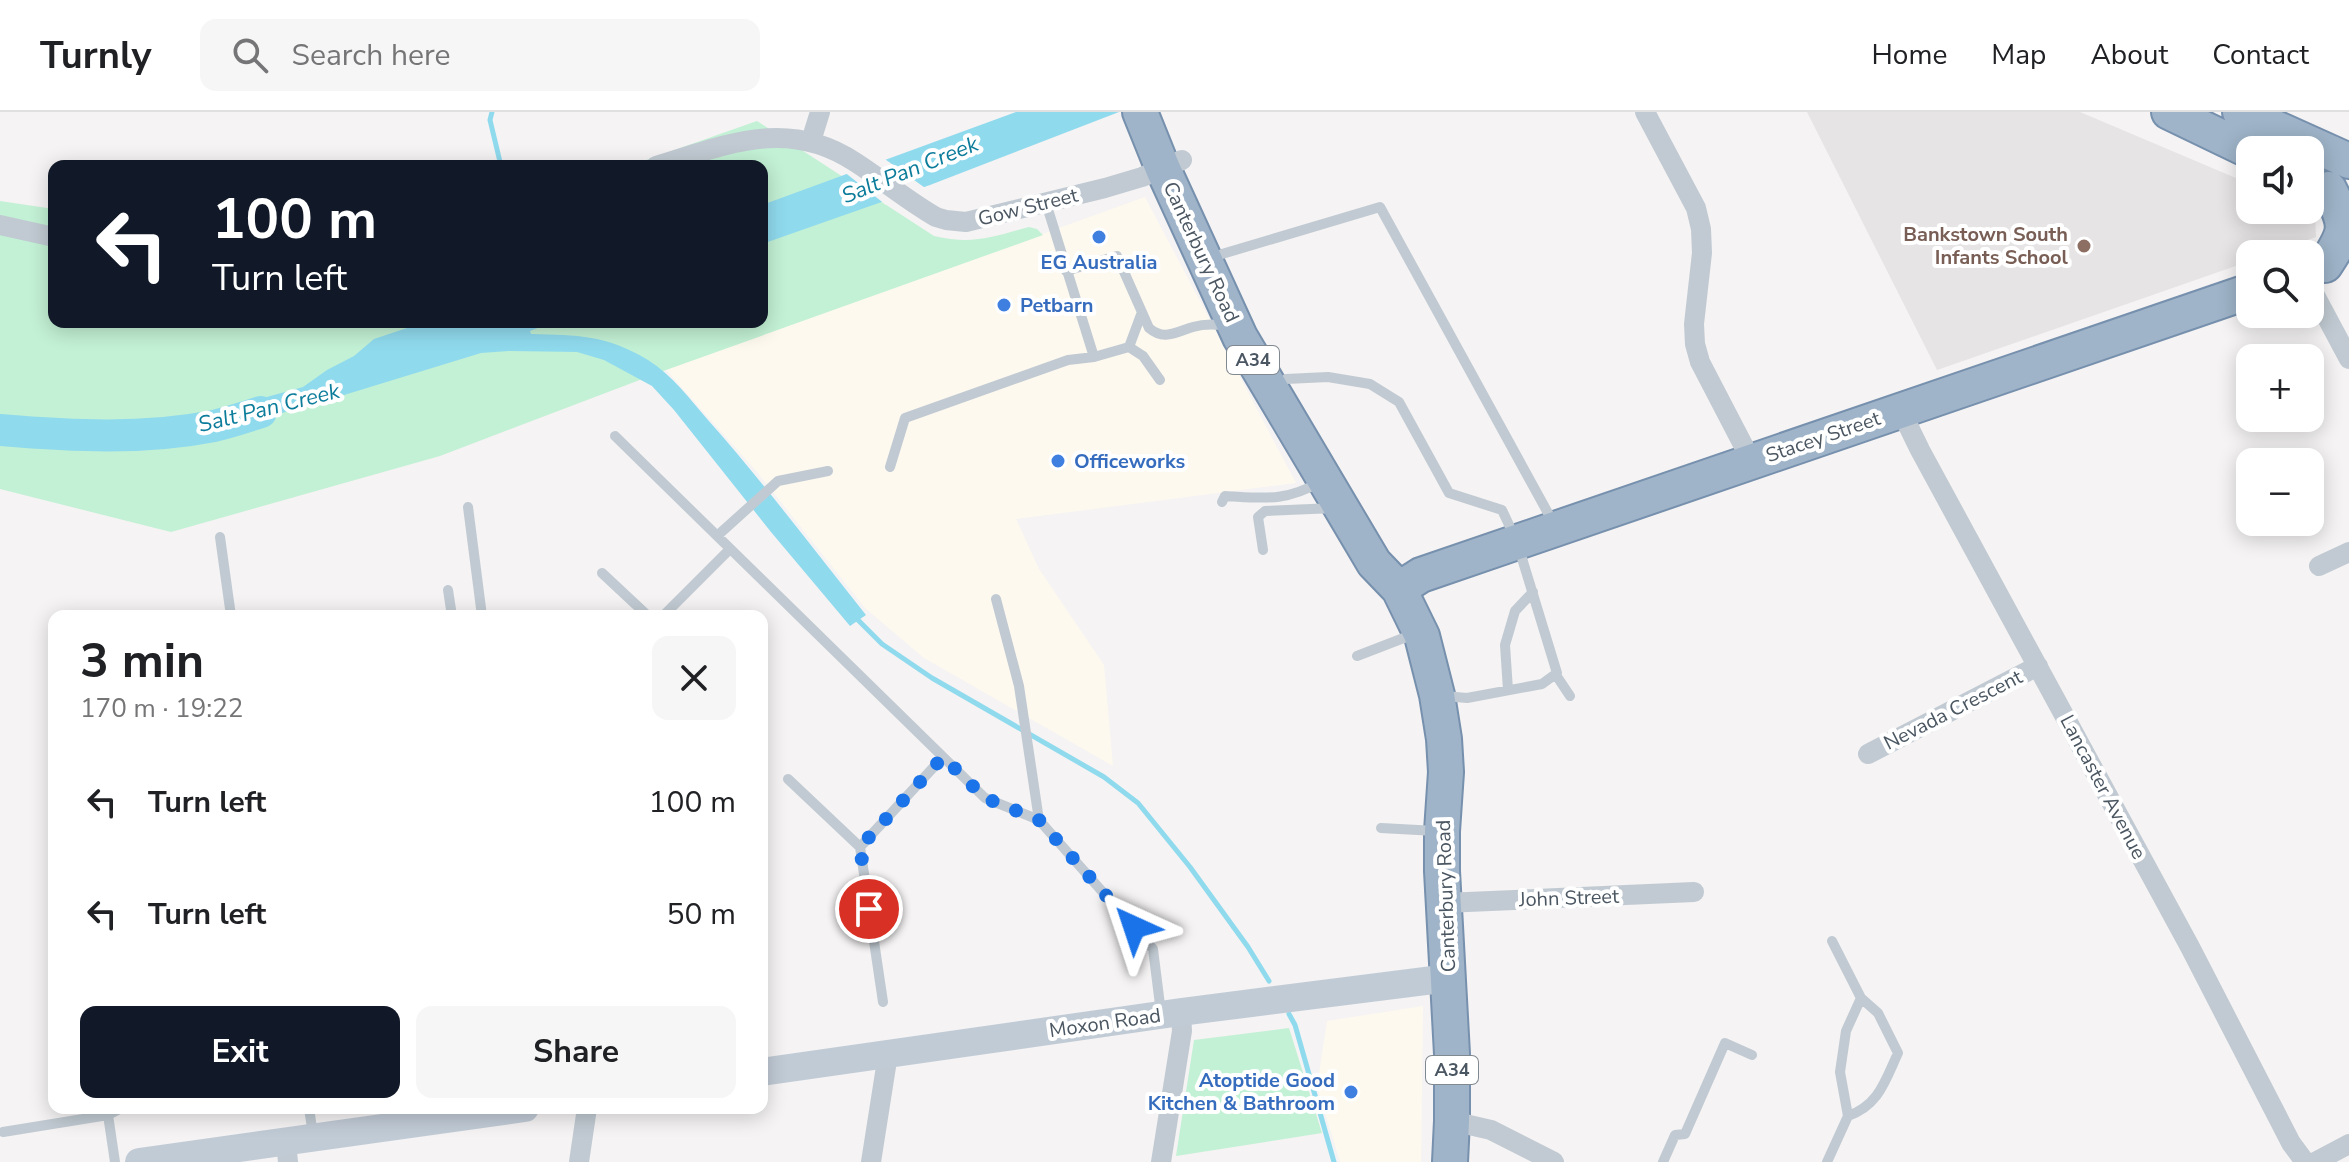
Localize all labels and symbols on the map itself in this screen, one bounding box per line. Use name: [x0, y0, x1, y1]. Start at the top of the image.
water label: Salt Pan Creek: [837, 129, 984, 211]
street label: Canterbury Road: [1157, 177, 1245, 327]
street label: Gow Street: [975, 181, 1082, 232]
place label: Bankstown South Infants School: [1903, 221, 2069, 271]
marker: EG Australia: [1090, 228, 1108, 246]
marker: Bankstown South Infants School: [2075, 237, 2093, 255]
place label: EG Australia: [1041, 249, 1157, 276]
place label: Petbarn: [1020, 292, 1094, 319]
marker: Petbarn: [995, 296, 1013, 314]
road number: A34: [1227, 346, 1279, 374]
water label: Salt Pan Creek: [195, 376, 344, 440]
street label: Stacey Street: [1762, 404, 1885, 469]
place label: Officeworks: [1074, 448, 1185, 475]
marker: Officeworks: [1049, 452, 1067, 470]
street label: Nevada Crescent: [1879, 663, 2028, 757]
street label: Lancaster Avenue: [2054, 710, 2152, 864]
street label: Canterbury Road: [1430, 819, 1462, 973]
pin: [835, 875, 903, 943]
street label: John Street: [1518, 883, 1620, 913]
position arrow: [1092, 885, 1176, 969]
street label: Moxon Road: [1047, 1002, 1163, 1044]
road number: A34: [1426, 1056, 1478, 1084]
place label: Atoptide Good Kitchen & Bathroom: [1148, 1067, 1335, 1117]
marker: Atoptide Good Kitchen & Bathroom: [1342, 1083, 1360, 1101]

